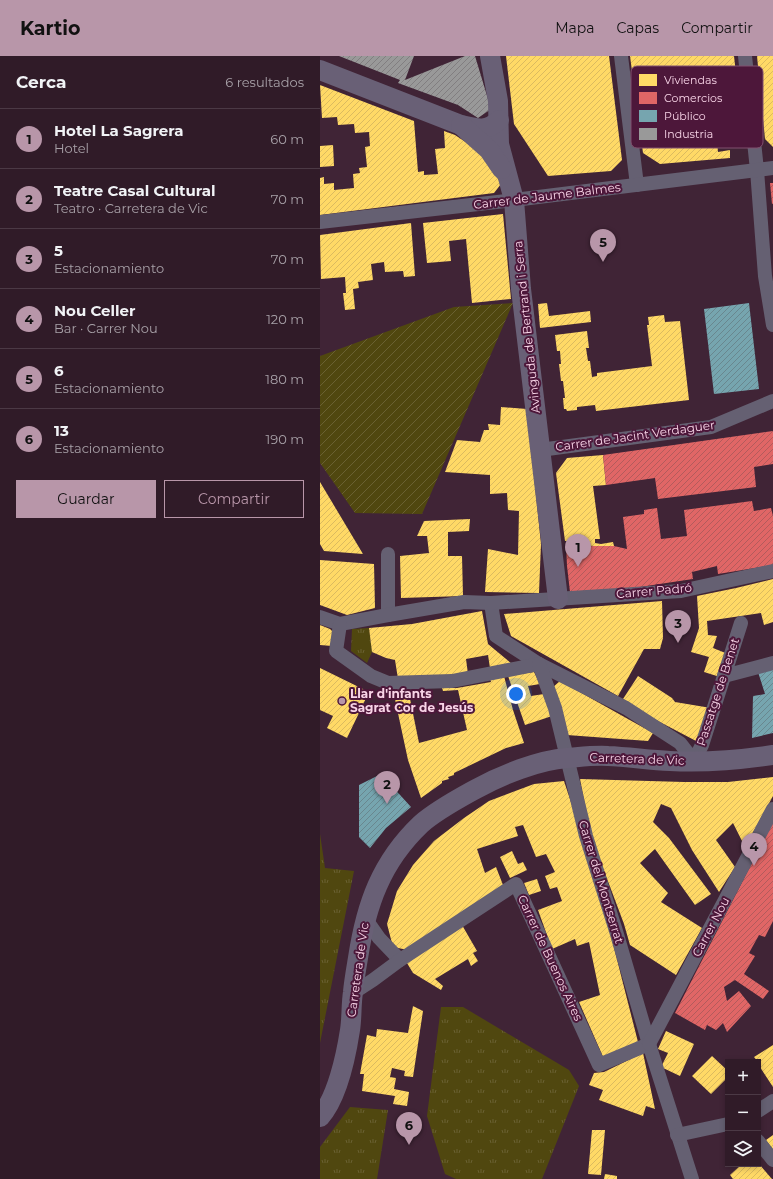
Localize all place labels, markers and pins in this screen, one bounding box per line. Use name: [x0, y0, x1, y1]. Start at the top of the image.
pin: 5: [590, 229, 616, 262]
pin: 1: [565, 534, 591, 567]
pin: 3: [665, 610, 691, 643]
place label: Llar d'infants Sagrat Cor de Jesús: [350, 686, 474, 715]
marker: Llar d'infants Sagrat Cor de Jesús: [337, 696, 347, 706]
pin: 2: [374, 771, 400, 804]
pin: 4: [741, 833, 767, 866]
pin: 6: [396, 1112, 422, 1145]

